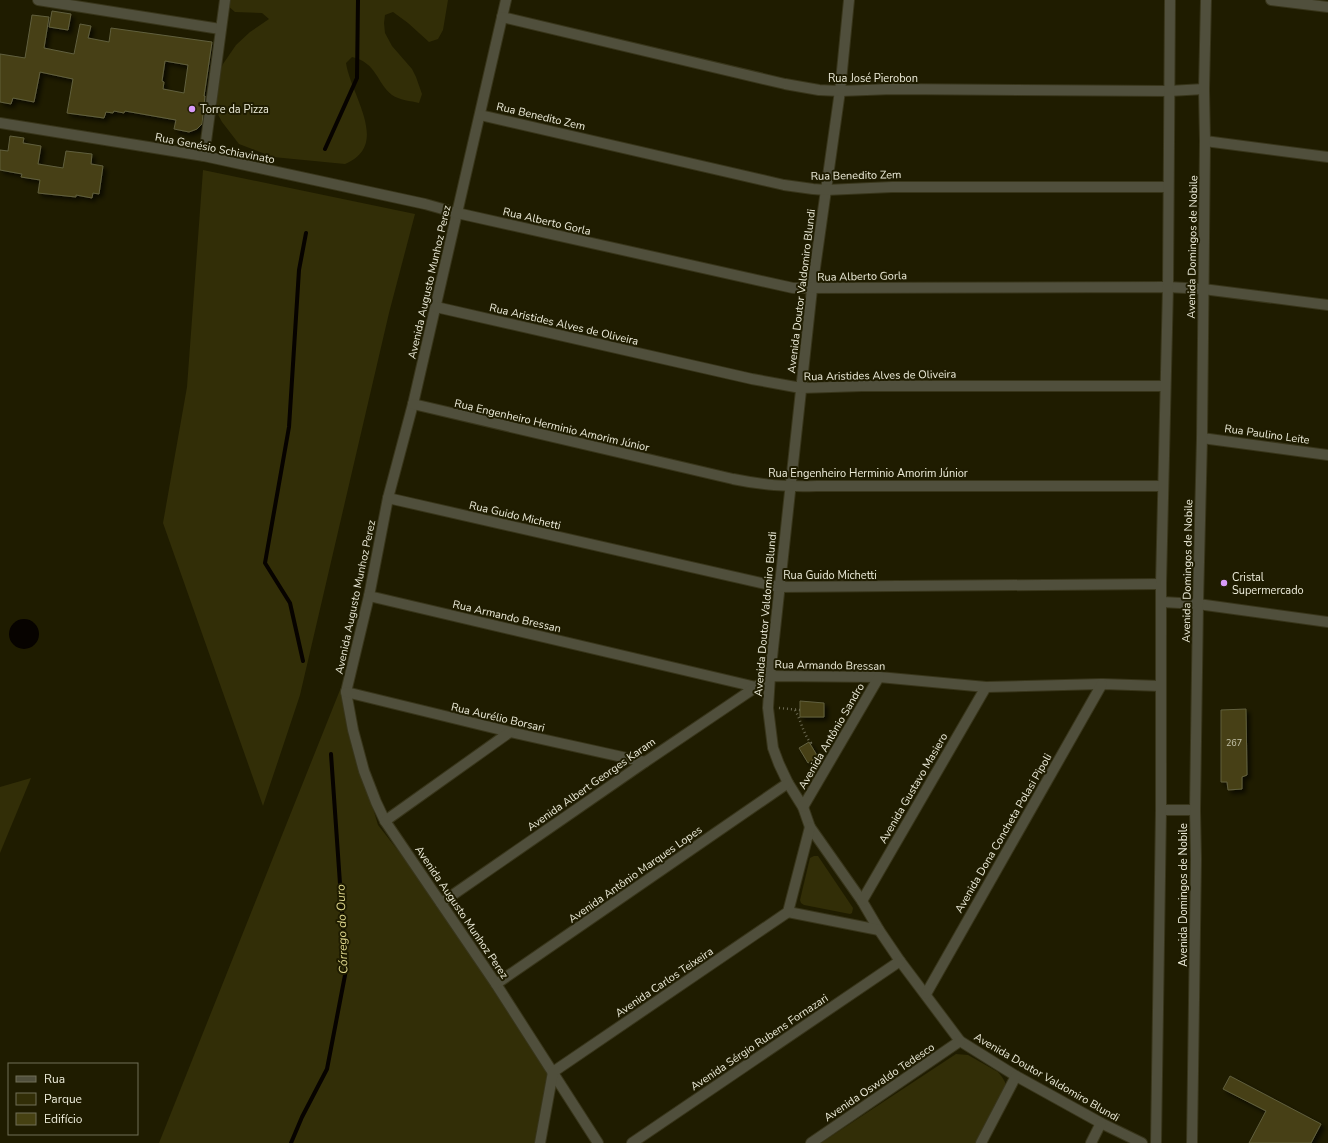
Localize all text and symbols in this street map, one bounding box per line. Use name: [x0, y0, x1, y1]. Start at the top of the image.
street label: Rua José Pierobon: [828, 71, 918, 86]
street label: Rua Benedito Zem: [495, 99, 587, 134]
place label: Torre da Pizza: [200, 102, 269, 117]
marker: Torre da Pizza: [187, 104, 197, 114]
street label: Rua Genésio Schiavinato: [154, 130, 276, 167]
street label: Rua Benedito Zem: [810, 167, 902, 184]
street label: Avenida Domingos de Nobile: [1184, 175, 1201, 319]
street label: Avenida Augusto Munhoz Perez: [404, 204, 454, 360]
street label: Rua Alberto Gorla: [501, 204, 592, 239]
street label: Avenida Doutor Valdomiro Blundi: [784, 208, 819, 374]
street label: Rua Alberto Gorla: [817, 268, 907, 285]
street label: Rua Aristides Alves de Oliveira: [488, 300, 640, 349]
street label: Rua Aristides Alves de Oliveira: [804, 367, 957, 384]
street label: Rua Engenheiro Herminio Amorim Júnior: [453, 396, 651, 455]
street label: Rua Paulino Leite: [1223, 421, 1311, 448]
street label: Rua Engenheiro Herminio Amorim Júnior: [768, 466, 968, 481]
street label: Rua Guido Michetti: [468, 498, 562, 533]
street label: Avenida Domingos de Nobile: [1179, 499, 1196, 643]
street label: Avenida Augusto Munhoz Perez: [332, 519, 379, 676]
street label: Avenida Doutor Valdomiro Blundi: [751, 531, 780, 697]
street label: Rua Guido Michetti: [783, 568, 877, 583]
place label: Cristal Supermercado: [1232, 570, 1304, 598]
marker: Cristal Supermercado: [1219, 578, 1229, 588]
street label: Rua Armando Bressan: [451, 597, 563, 636]
street label: Rua Armando Bressan: [774, 657, 886, 674]
street label: Avenida Antônio Sandro: [795, 680, 868, 792]
street label: Rua Aurélio Borsari: [449, 699, 546, 736]
street label: Avenida Gustavo Masiero: [876, 730, 951, 846]
street label: Avenida Albert Georges Karam: [524, 734, 658, 835]
house number: 267: [1226, 737, 1242, 749]
street label: Avenida Dona Concheta Polasi Pipoli: [952, 751, 1055, 916]
street label: Avenida Antônio Marques Lopes: [565, 822, 705, 926]
street label: Avenida Domingos de Nobile: [1176, 823, 1191, 967]
street label: Avenida Augusto Munhoz Perez: [411, 843, 512, 982]
water label: Córrego do Ouro: [332, 884, 352, 974]
street label: Avenida Carlos Teixeira: [612, 944, 716, 1021]
street label: Avenida Sérgio Rubens Fornazari: [688, 991, 831, 1094]
street label: Avenida Doutor Valdomiro Blundi: [971, 1030, 1122, 1125]
street label: Avenida Oswaldo Tedesco: [821, 1040, 938, 1125]
legend: [8, 1063, 138, 1135]
text: Rua: [44, 1071, 65, 1087]
text: Parque: [44, 1091, 82, 1107]
text: Edifício: [44, 1111, 83, 1127]

